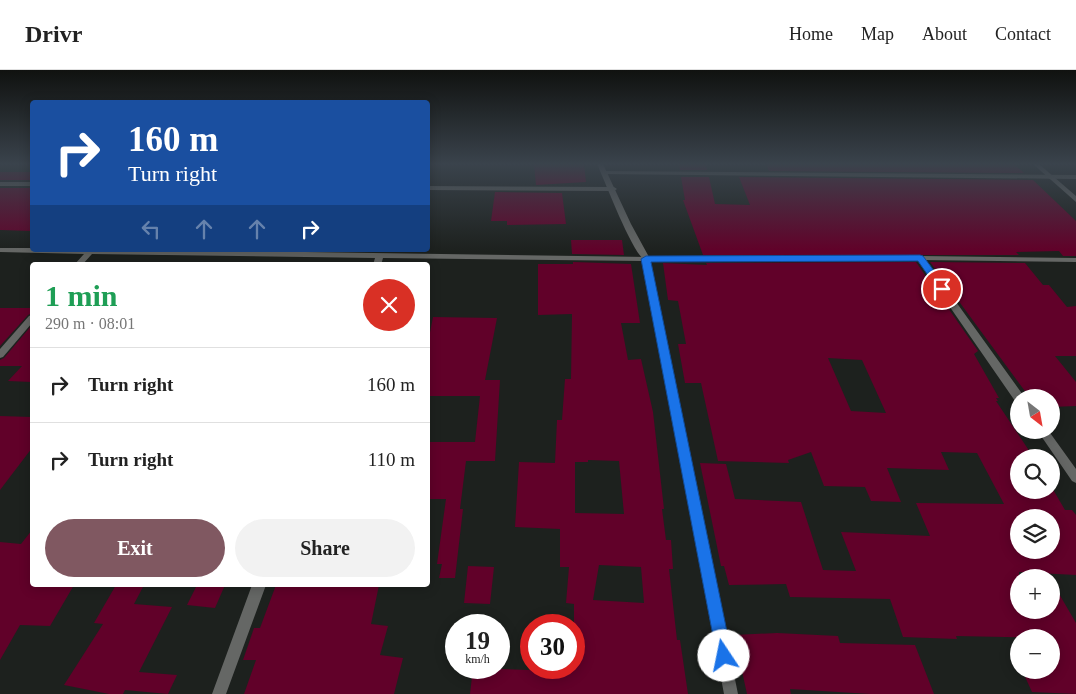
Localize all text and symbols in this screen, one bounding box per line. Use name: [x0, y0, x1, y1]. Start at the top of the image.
text: Drivr: [25, 21, 82, 47]
text: Home: [789, 24, 833, 44]
text: Map: [861, 24, 894, 44]
text: About: [922, 24, 967, 44]
text: Contact: [995, 24, 1051, 44]
icon: right: [45, 120, 110, 185]
text: 160 m: [128, 120, 218, 159]
text: Turn right: [128, 161, 217, 186]
icon: left: [137, 215, 165, 243]
icon: ahead: [190, 215, 218, 243]
icon: ahead: [243, 215, 271, 243]
icon: right: [296, 215, 324, 243]
pin: [921, 268, 963, 310]
icon: arrive: [928, 275, 956, 303]
text: 1 min: [45, 279, 118, 312]
button: close: [363, 279, 415, 331]
text: 290 m · 08:01: [45, 315, 135, 332]
icon: right: [45, 371, 73, 399]
text: Turn right: [88, 374, 173, 395]
text: 160 m: [367, 374, 415, 395]
north arrow: [1010, 389, 1060, 439]
map controls: [1010, 389, 1060, 679]
icon: right: [45, 446, 73, 474]
text: Turn right: [88, 449, 173, 470]
text: 110 m: [368, 449, 415, 470]
button: search: [1010, 449, 1060, 499]
button: layers: [1010, 509, 1060, 559]
button: Exit: [45, 519, 225, 577]
button: Share: [235, 519, 415, 577]
button: +: [1010, 569, 1060, 619]
speed limit sign: 30: [520, 614, 585, 679]
text: 19: [465, 627, 490, 654]
position arrow: [697, 629, 749, 681]
button: −: [1010, 629, 1060, 679]
text: km/h: [465, 652, 490, 666]

